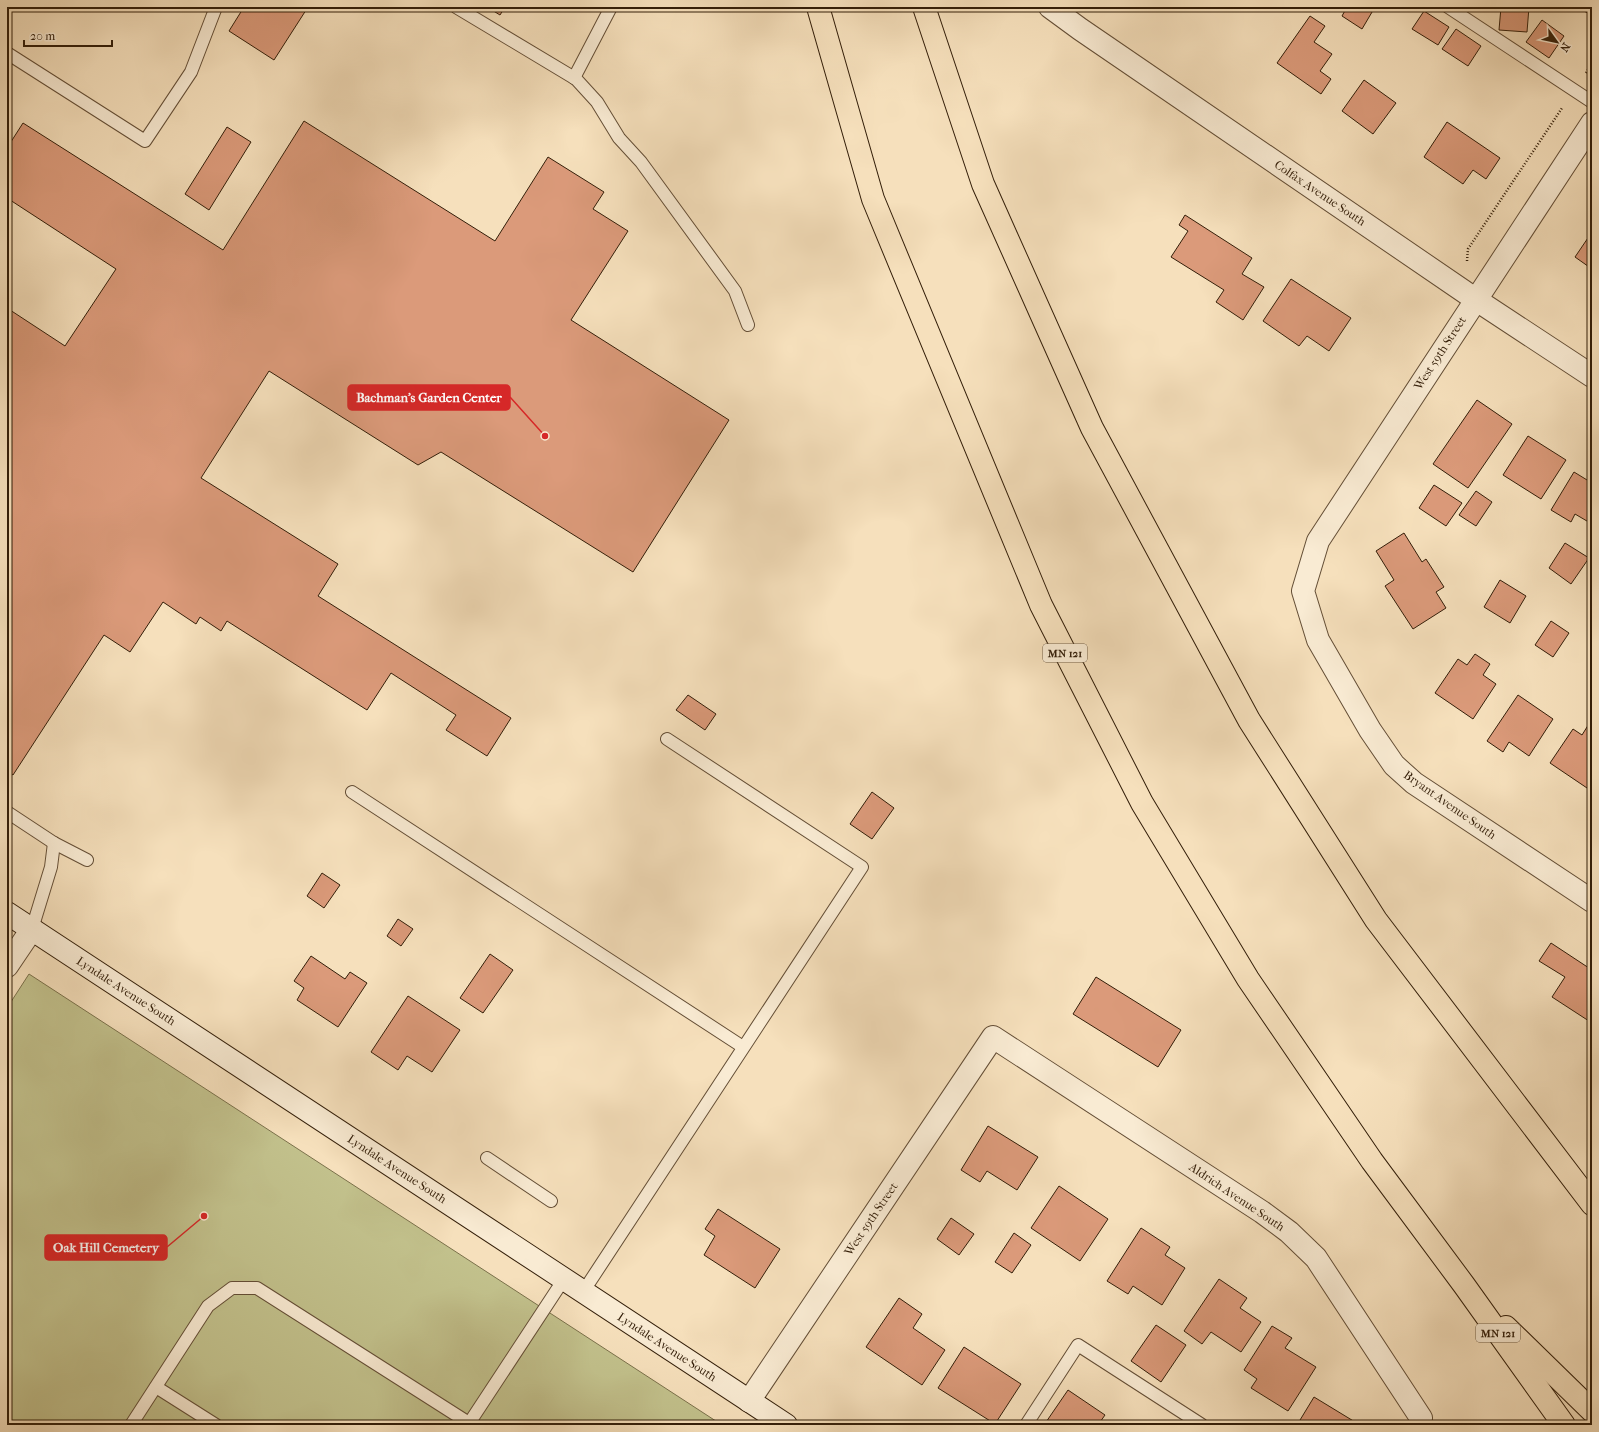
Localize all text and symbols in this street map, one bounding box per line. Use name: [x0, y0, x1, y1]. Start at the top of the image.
scale bar: [24, 22, 112, 48]
north arrow: [1537, 22, 1577, 62]
text: 20 m: [30, 29, 55, 43]
text: N: [1557, 40, 1573, 55]
street label: Colfax Avenue South: [1272, 157, 1368, 229]
street label: West 59th Street: [1410, 313, 1469, 393]
callout: Bachman's Garden Center: [348, 385, 510, 410]
text: Bachman's Garden Center: [356, 390, 502, 405]
road number: MN 121: [1043, 644, 1087, 662]
street label: Bryant Avenue South: [1401, 768, 1499, 842]
street label: Lyndale Avenue South: [74, 954, 178, 1028]
street label: Lyndale Avenue South: [345, 1132, 449, 1206]
street label: Aldrich Avenue South: [1186, 1159, 1288, 1234]
street label: West 59th Street: [841, 1179, 901, 1259]
callout: Oak Hill Cemetery: [45, 1235, 167, 1260]
text: Oak Hill Cemetery: [53, 1240, 160, 1256]
street label: Lyndale Avenue South: [615, 1310, 719, 1384]
road number: MN 121: [1476, 1324, 1520, 1342]

